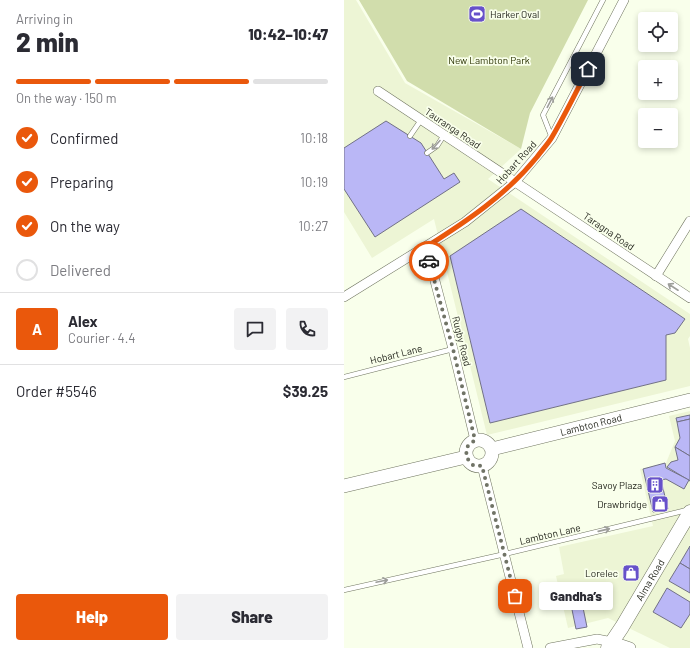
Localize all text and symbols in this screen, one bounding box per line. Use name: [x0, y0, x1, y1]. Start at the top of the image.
sports icon: Harker Oval: [467, 4, 487, 24]
place label: Harker Oval: [490, 8, 539, 20]
text: Arriving in: [16, 11, 73, 27]
map controls: [638, 12, 678, 148]
button: locate: [638, 12, 678, 52]
text: 10:42–10:47: [248, 25, 328, 43]
text: 2 min: [16, 26, 79, 57]
pin: [571, 52, 605, 86]
park label: New Lambton Park: [448, 54, 530, 66]
icon: home: [577, 58, 599, 80]
button: +: [638, 60, 678, 100]
text: On the way · 150 m: [16, 90, 117, 106]
one-way arrow: [547, 97, 554, 109]
street label: Tauranga Road: [423, 105, 483, 151]
button: −: [638, 108, 678, 148]
icon: check: [16, 127, 38, 149]
text: Confirmed: [50, 129, 118, 147]
text: 10:18: [300, 130, 328, 146]
street label: Hobart Road: [493, 138, 539, 186]
one-way arrow: [432, 139, 441, 150]
icon: check: [16, 171, 38, 193]
text: Preparing: [50, 173, 114, 191]
text: 10:19: [300, 174, 328, 190]
street label: Taragna Road: [581, 209, 637, 253]
icon: check: [16, 215, 38, 237]
text: On the way: [50, 217, 120, 235]
text: 10:27: [299, 218, 328, 234]
courier: [409, 241, 449, 281]
icon: car: [418, 250, 440, 272]
text: Delivered: [50, 261, 111, 279]
one-way arrow: [668, 283, 679, 291]
button: chat: [234, 308, 276, 350]
button: phone: [286, 308, 328, 350]
text: Alex: [68, 312, 98, 330]
street label: Rugby Road: [450, 315, 474, 367]
text: A: [32, 320, 42, 338]
text: Courier · 4.4: [68, 330, 136, 346]
street label: Hobart Lane: [369, 342, 423, 366]
text: Order #5546: [16, 382, 97, 400]
text: $39.25: [283, 382, 328, 400]
street label: Lambton Road: [559, 411, 623, 438]
building icon: Savoy Plaza: [645, 475, 665, 495]
place label: Savoy Plaza: [592, 479, 642, 491]
shop icon: Drawbridge: [650, 494, 670, 514]
place label: Drawbridge: [597, 498, 647, 510]
street label: Lambton Lane: [518, 521, 582, 547]
one-way arrow: [598, 526, 611, 534]
street label: Alma Road: [633, 557, 667, 603]
shop icon: Lorelec: [621, 563, 641, 583]
place label: Lorelec: [585, 567, 618, 579]
one-way arrow: [375, 577, 388, 585]
pin: [498, 579, 532, 613]
callout: Gandha’s: [539, 582, 613, 610]
icon: bag: [504, 585, 526, 607]
text: Gandha’s: [550, 588, 602, 604]
button: Help: [16, 594, 168, 640]
button: Share: [176, 594, 328, 640]

